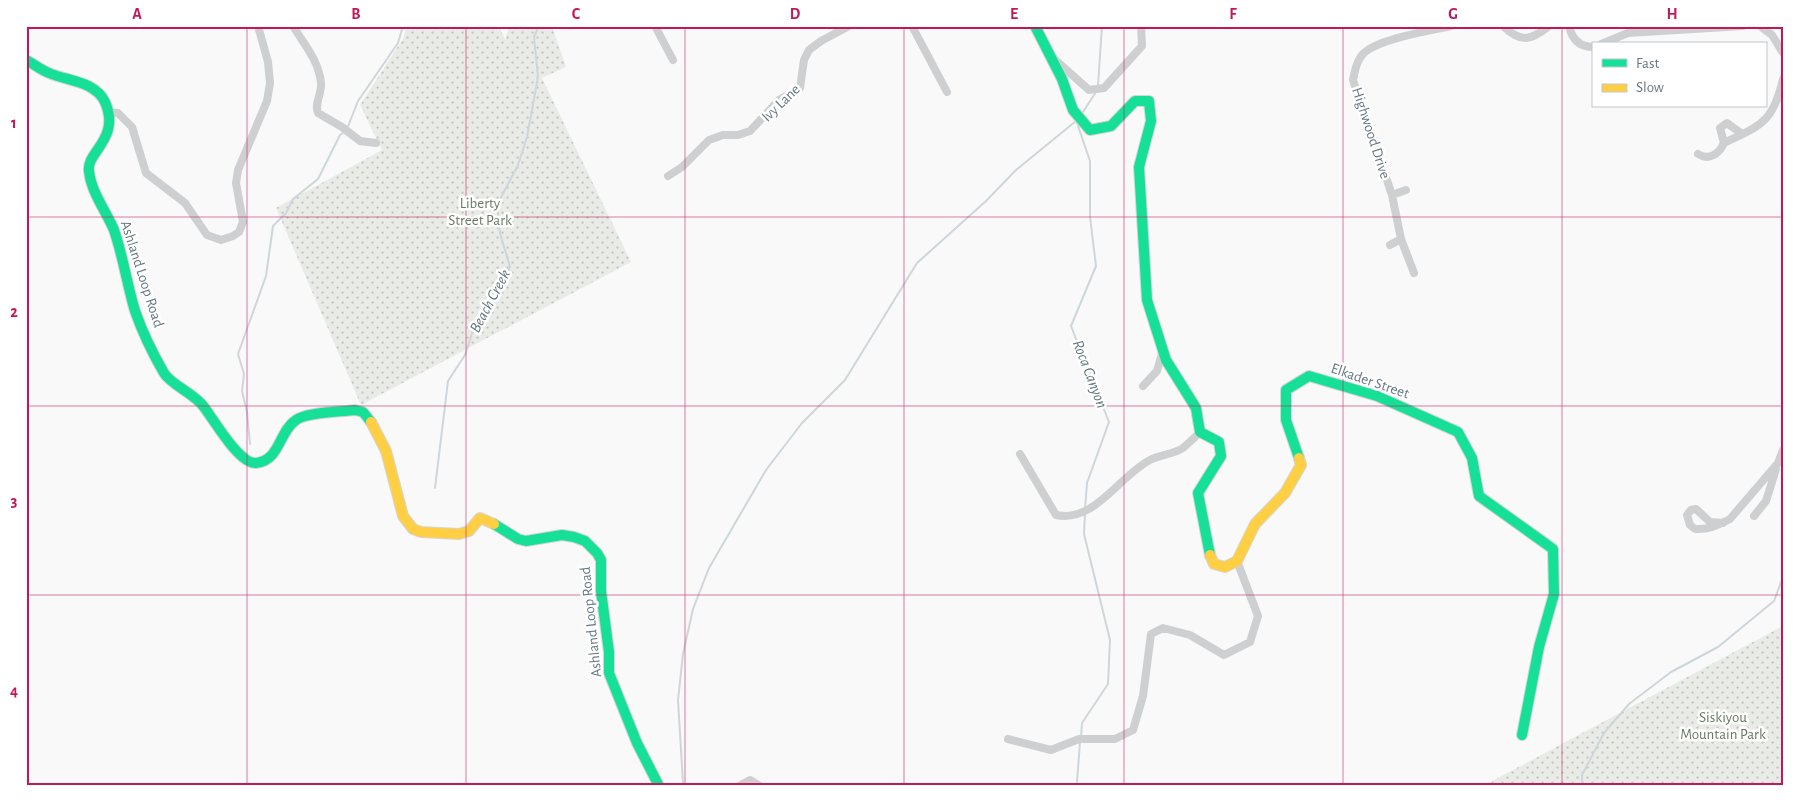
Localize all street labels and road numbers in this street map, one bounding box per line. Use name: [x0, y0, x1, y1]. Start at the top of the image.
street label: Ivy Lane: [759, 81, 803, 125]
street label: Highwood Drive: [1349, 86, 1393, 180]
street label: Ashland Loop Road: [118, 219, 166, 329]
street label: Elkader Street: [1329, 361, 1411, 401]
street label: Ashland Loop Road: [578, 566, 604, 678]

